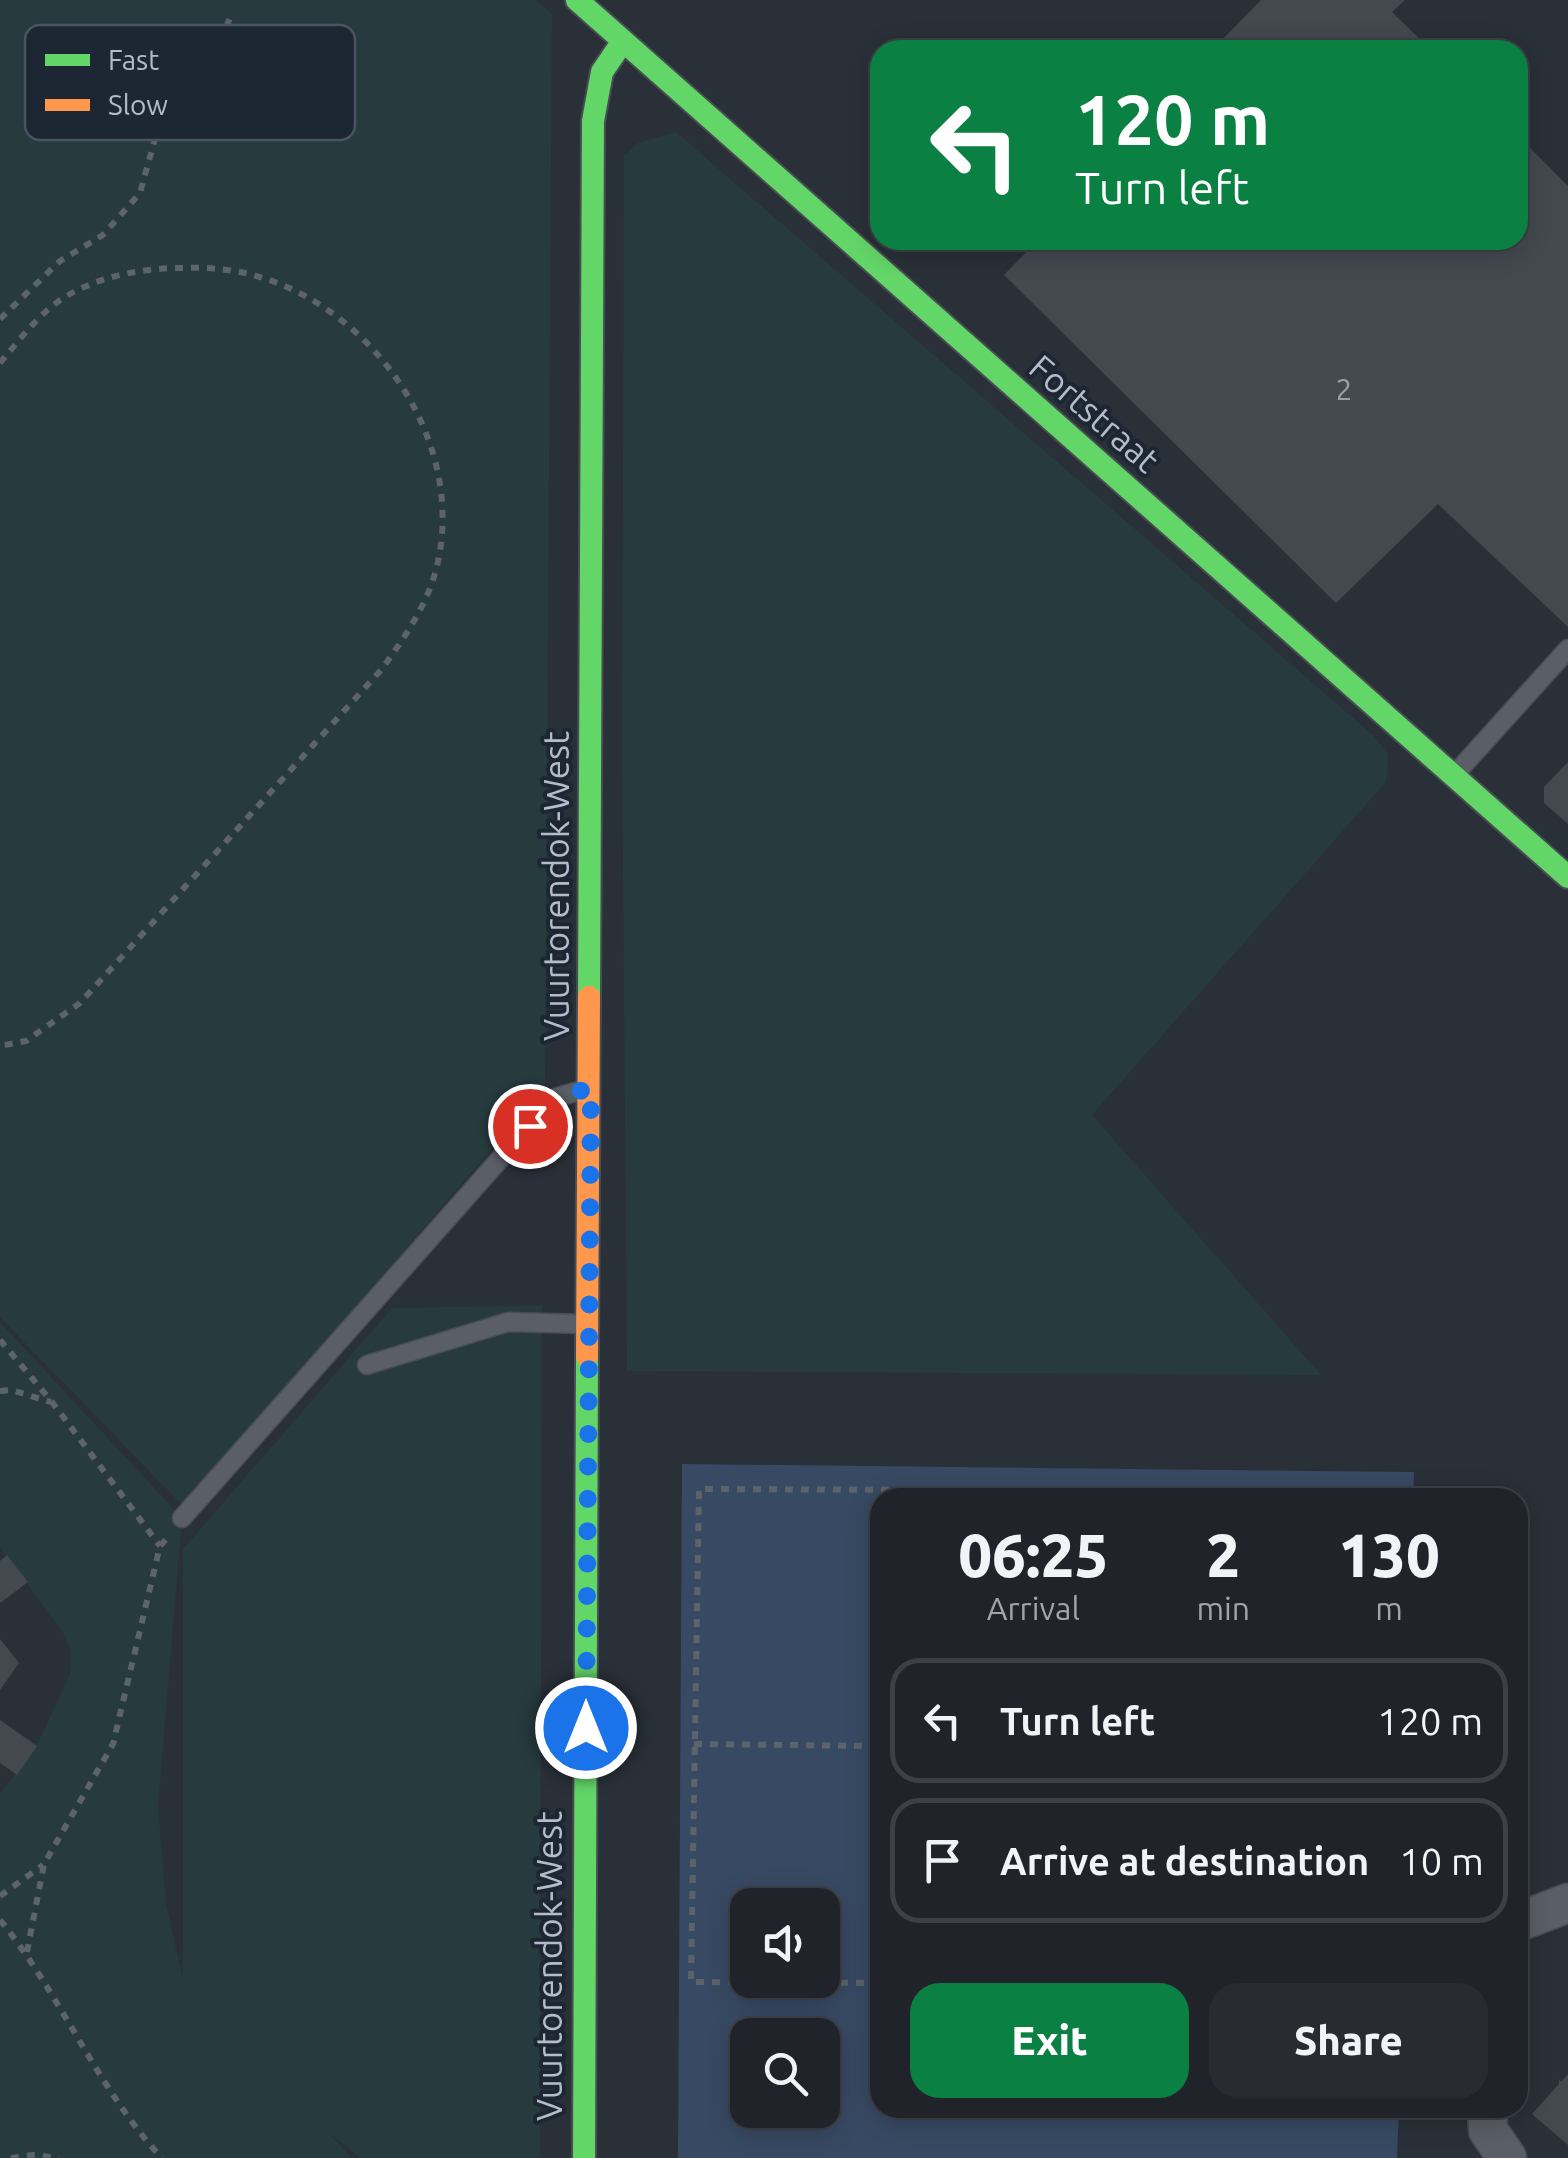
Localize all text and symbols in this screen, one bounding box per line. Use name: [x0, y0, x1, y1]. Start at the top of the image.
legend: [25, 25, 355, 140]
text: Fast: [108, 44, 159, 75]
icon: left: [910, 80, 1040, 210]
text: 120 m: [1075, 80, 1270, 158]
text: Slow: [108, 89, 168, 120]
text: Turn left: [1075, 162, 1249, 213]
street label: Fortstraat: [1022, 346, 1168, 480]
house number: 2: [1336, 372, 1352, 406]
street label: Vuurtorendok-West: [536, 731, 576, 1041]
pin: [488, 1084, 573, 1169]
icon: arrive: [503, 1099, 558, 1154]
text: 06:25: [958, 1521, 1108, 1588]
text: 2: [1206, 1521, 1240, 1588]
text: 130: [1338, 1521, 1440, 1588]
text: Arrival: [987, 1590, 1080, 1626]
text: min: [1196, 1590, 1250, 1626]
text: m: [1375, 1590, 1403, 1626]
position arrow: [534, 1676, 638, 1780]
icon: left: [915, 1693, 970, 1748]
text: Turn left: [1000, 1700, 1155, 1742]
text: 120 m: [1377, 1700, 1483, 1742]
street label: Vuurtorendok-West: [529, 1811, 569, 2121]
icon: arrive: [915, 1833, 970, 1888]
text: Arrive at destination: [1000, 1840, 1369, 1882]
text: 10 m: [1399, 1840, 1484, 1882]
map controls: [730, 1888, 840, 2128]
button: sound: [730, 1888, 840, 1998]
button: Exit: [910, 1983, 1189, 2098]
button: Share: [1209, 1983, 1488, 2098]
button: search: [730, 2018, 840, 2128]

